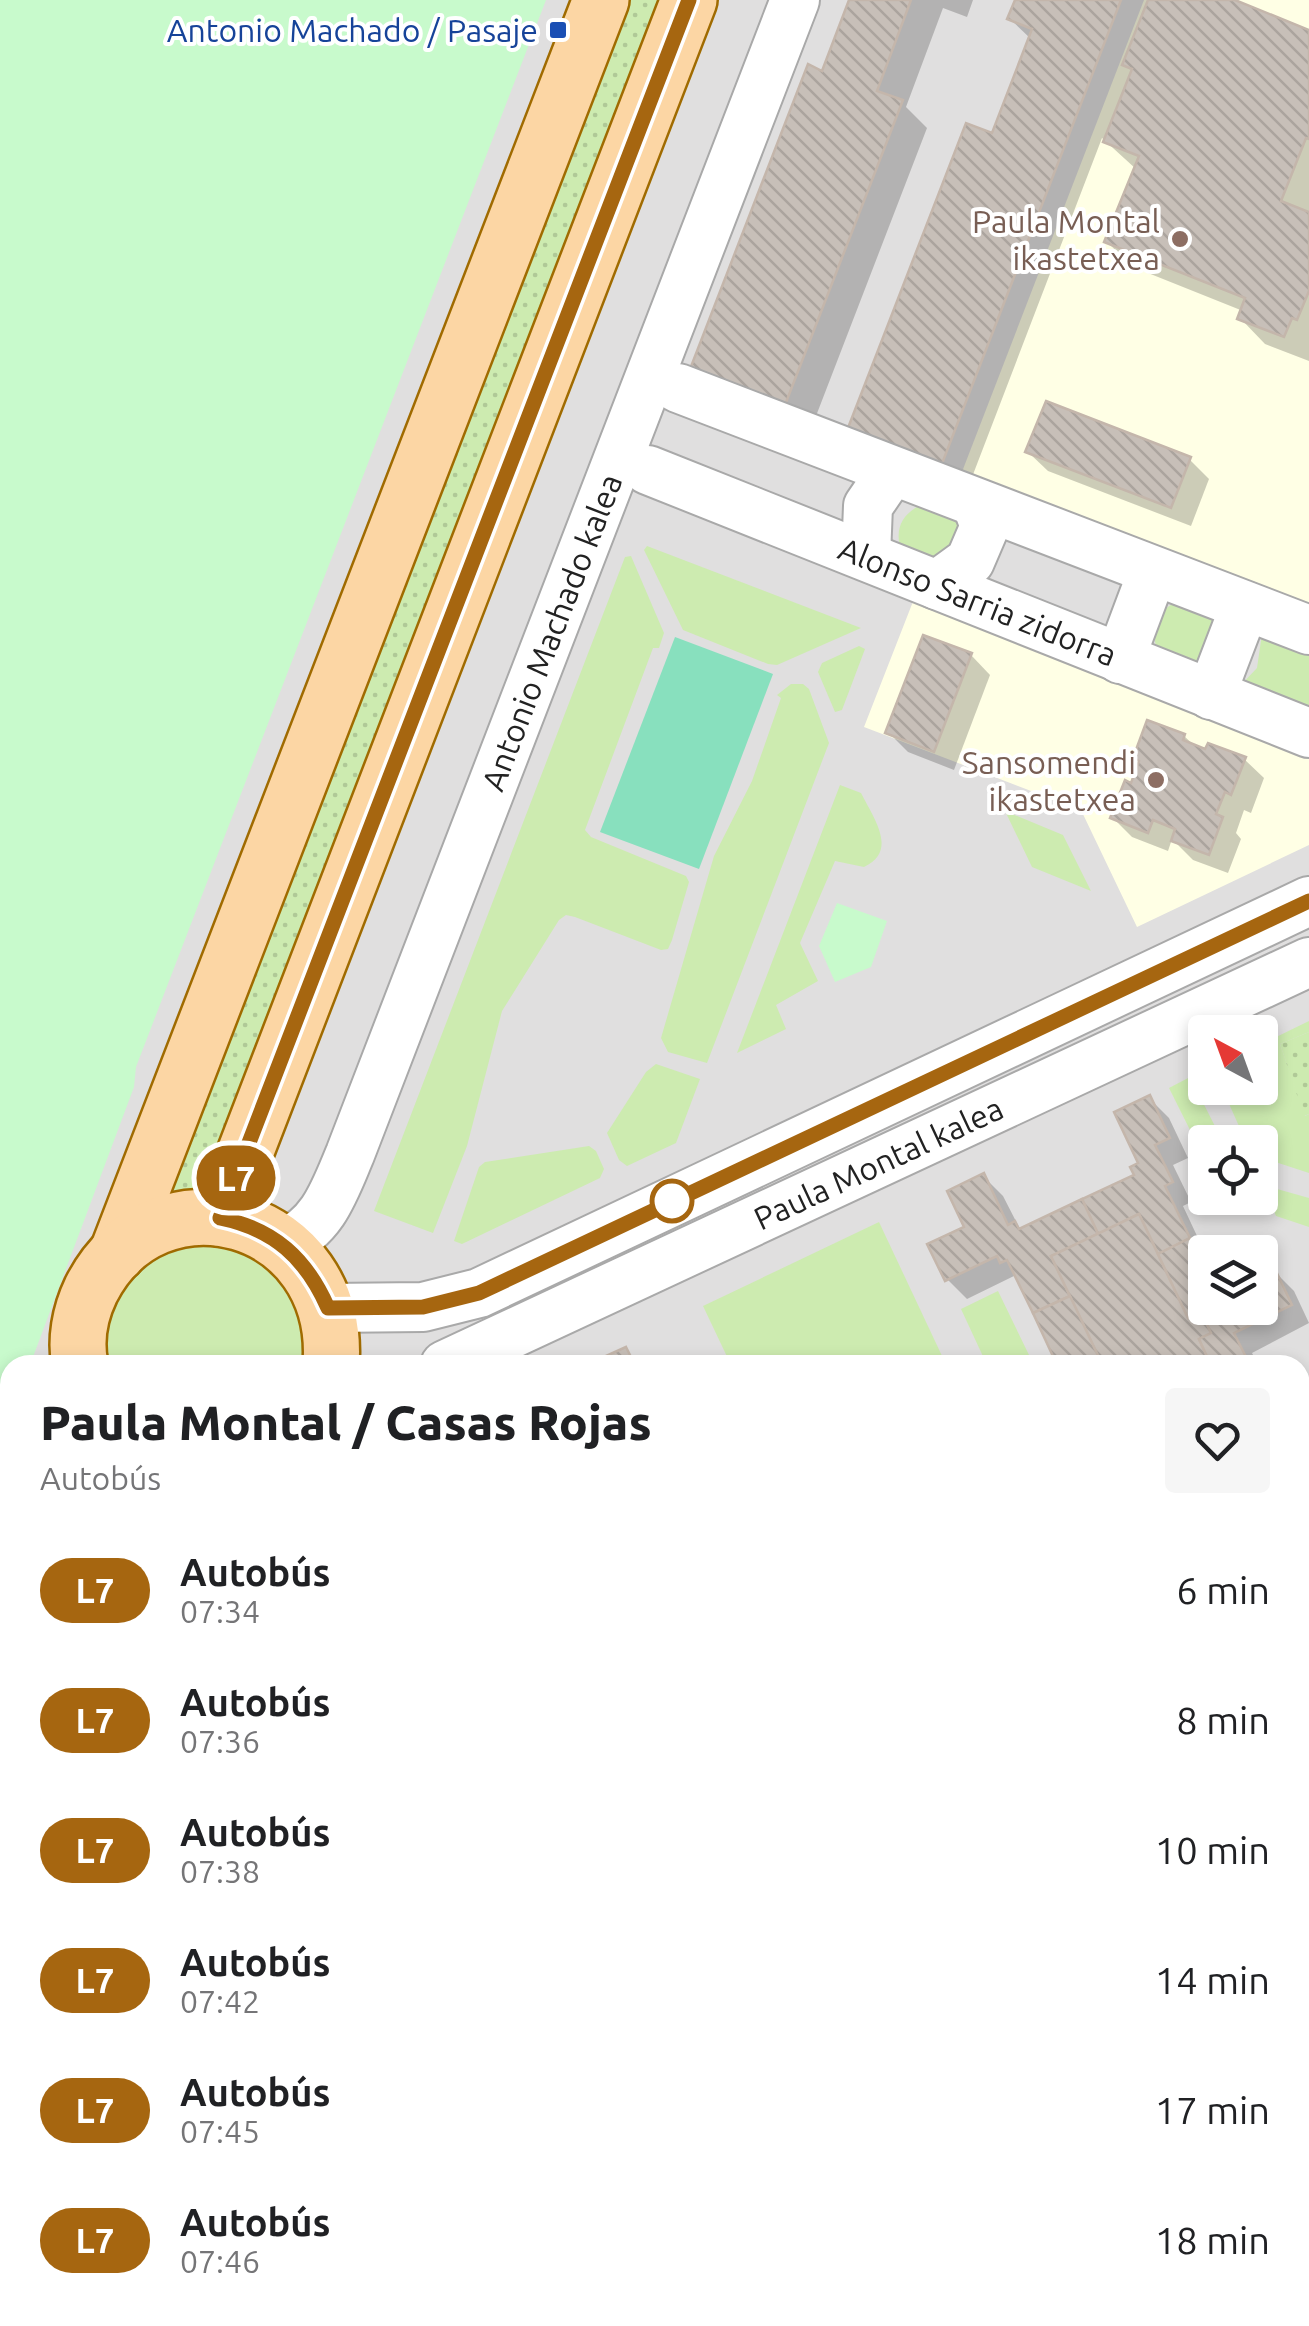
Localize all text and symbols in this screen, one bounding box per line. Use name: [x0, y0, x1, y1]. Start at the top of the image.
place label: Antonio Machado / Pasaje: [167, 12, 538, 48]
marker: Antonio Machado / Pasaje: [547, 19, 569, 41]
place label: Paula Montal ikastetxea: [972, 203, 1160, 276]
marker: Paula Montal ikastetxea: [1169, 228, 1191, 250]
street label: Antonio Machado kalea: [474, 469, 629, 795]
street label: Alonso Sarria zidorra: [834, 530, 1122, 673]
place label: Sansomendi ikastetxea: [962, 744, 1136, 817]
marker: Sansomendi ikastetxea: [1145, 769, 1167, 791]
north arrow: [1188, 1015, 1278, 1105]
map controls: [1188, 1015, 1278, 1325]
street label: Paula Montal kalea: [748, 1089, 1008, 1236]
button: locate: [1188, 1125, 1278, 1215]
line badge: L7: [191, 1146, 281, 1210]
text: L7: [217, 1158, 256, 1198]
unlabelled marker: [651, 1180, 693, 1222]
button: layers: [1188, 1235, 1278, 1325]
button: heart: [1165, 1388, 1270, 1493]
text: Paula Montal / Casas Rojas: [40, 1395, 652, 1449]
text: Autobús: [40, 1460, 161, 1496]
text: Autobús: [180, 1551, 331, 1593]
text: 6 min: [1176, 1569, 1270, 1611]
text: L7: [76, 1570, 115, 1610]
text: 07:34: [180, 1593, 260, 1629]
text: Autobús: [180, 1681, 331, 1723]
text: 8 min: [1176, 1699, 1270, 1741]
text: L7: [76, 1700, 115, 1740]
text: 07:36: [180, 1723, 260, 1759]
text: Autobús: [180, 1811, 331, 1853]
text: 10 min: [1155, 1829, 1270, 1871]
text: L7: [76, 1830, 115, 1870]
text: 07:38: [180, 1853, 260, 1889]
text: Autobús: [180, 1941, 331, 1983]
text: 14 min: [1155, 1959, 1270, 2001]
text: L7: [76, 1960, 115, 2000]
text: 07:42: [180, 1983, 260, 2019]
text: Autobús: [180, 2071, 331, 2113]
text: 17 min: [1155, 2089, 1270, 2131]
text: L7: [76, 2090, 115, 2130]
text: 07:45: [180, 2113, 260, 2149]
text: Autobús: [180, 2201, 331, 2243]
text: 18 min: [1155, 2219, 1270, 2261]
text: L7: [76, 2220, 115, 2260]
text: 07:46: [180, 2243, 260, 2279]

